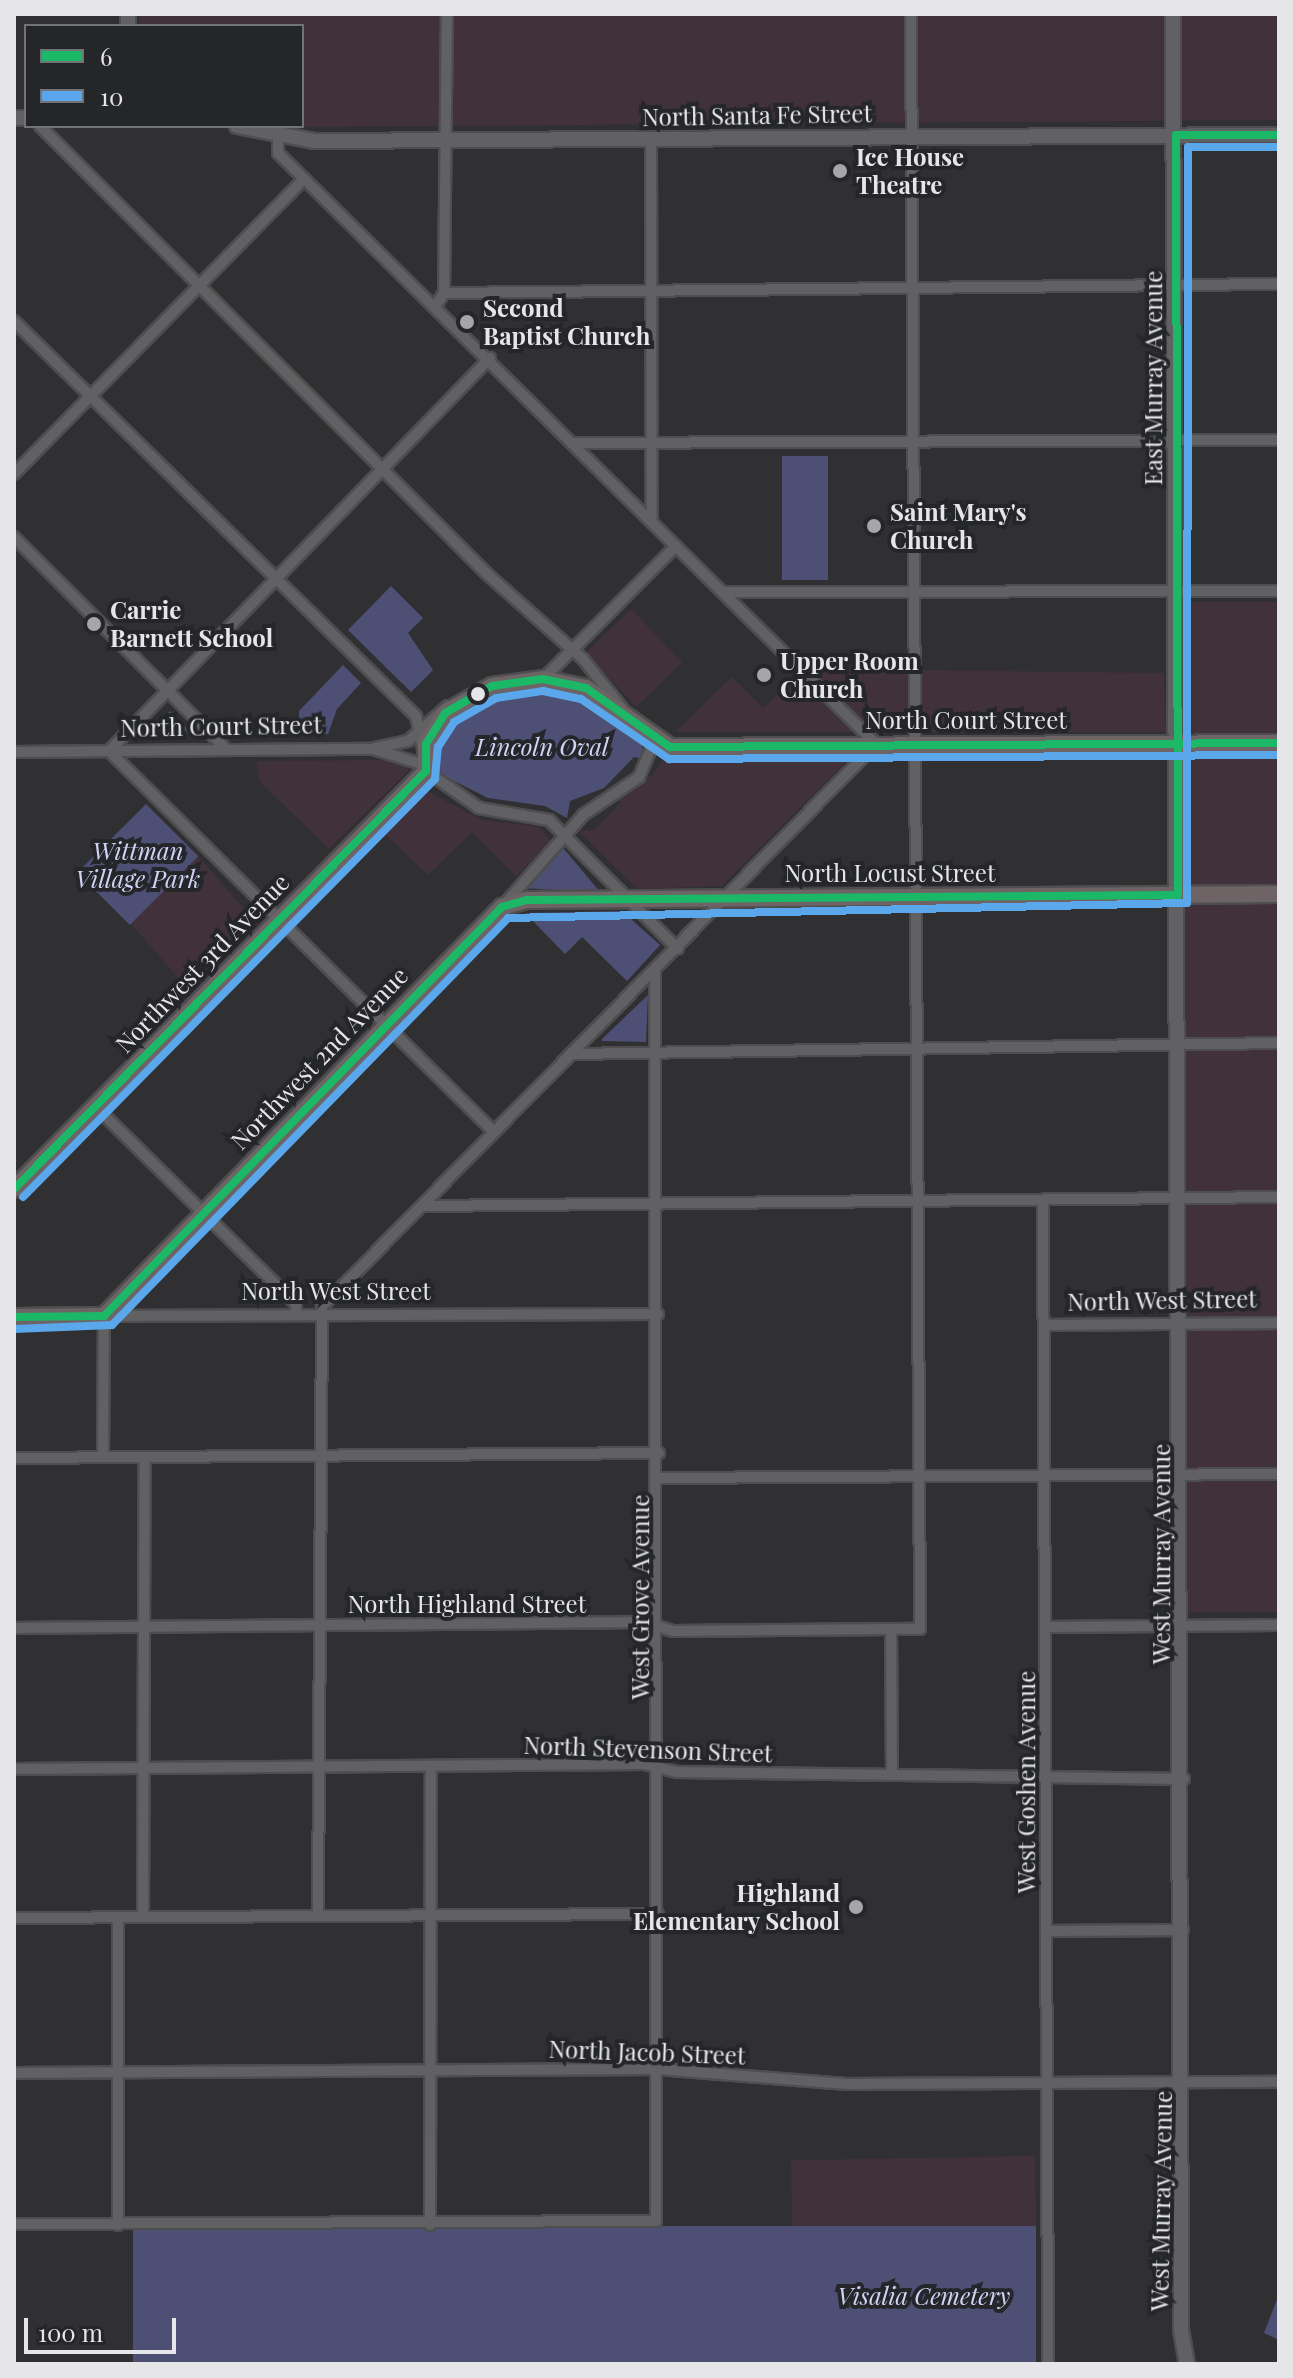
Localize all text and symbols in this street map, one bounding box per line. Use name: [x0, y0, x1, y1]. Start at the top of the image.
legend: [24, 24, 304, 128]
text: 6: [100, 40, 112, 72]
text: 10: [100, 80, 123, 112]
street label: North Santa Fe Street: [642, 99, 872, 131]
place label: Ice House Theatre: [856, 143, 964, 199]
marker: Ice House Theatre: [831, 162, 849, 180]
street label: East Murray Avenue: [1139, 270, 1167, 486]
place label: Second Baptist Church: [483, 294, 651, 350]
marker: Second Baptist Church: [458, 313, 476, 331]
place label: Saint Mary's Church: [890, 498, 1027, 554]
marker: Saint Mary's Church: [865, 517, 883, 535]
place label: Carrie Barnett School: [110, 596, 273, 652]
marker: Carrie Barnett School: [85, 615, 103, 633]
place label: Upper Room Church: [780, 647, 919, 703]
marker: Upper Room Church: [755, 666, 773, 684]
unlabelled marker: [470, 686, 486, 702]
street label: North Court Street: [865, 706, 1067, 734]
street label: North Court Street: [120, 710, 322, 742]
park label: Lincoln Oval: [475, 733, 609, 761]
park label: Wittman Village Park: [76, 837, 200, 893]
street label: North Locust Street: [784, 859, 996, 887]
street label: Northwest 3rd Avenue: [109, 867, 295, 1059]
street label: Northwest 2nd Avenue: [224, 960, 414, 1156]
street label: North West Street: [241, 1277, 431, 1305]
street label: North West Street: [1066, 1284, 1258, 1316]
street label: West Murray Avenue: [1147, 1443, 1175, 1665]
street label: West Grove Avenue: [626, 1494, 654, 1700]
street label: North Highland Street: [348, 1590, 586, 1618]
street label: West Goshen Avenue: [1012, 1670, 1040, 1894]
street label: North Stevenson Street: [523, 1730, 773, 1768]
place label: Highland Elementary School: [632, 1879, 840, 1935]
marker: Highland Elementary School: [847, 1898, 865, 1916]
street label: North Jacob Street: [548, 2034, 746, 2070]
street label: West Murray Avenue: [1145, 2090, 1177, 2312]
park label: Visalia Cemetery: [838, 2282, 1010, 2310]
scale bar: [28, 2302, 180, 2352]
text: 100 m: [38, 2316, 103, 2348]

